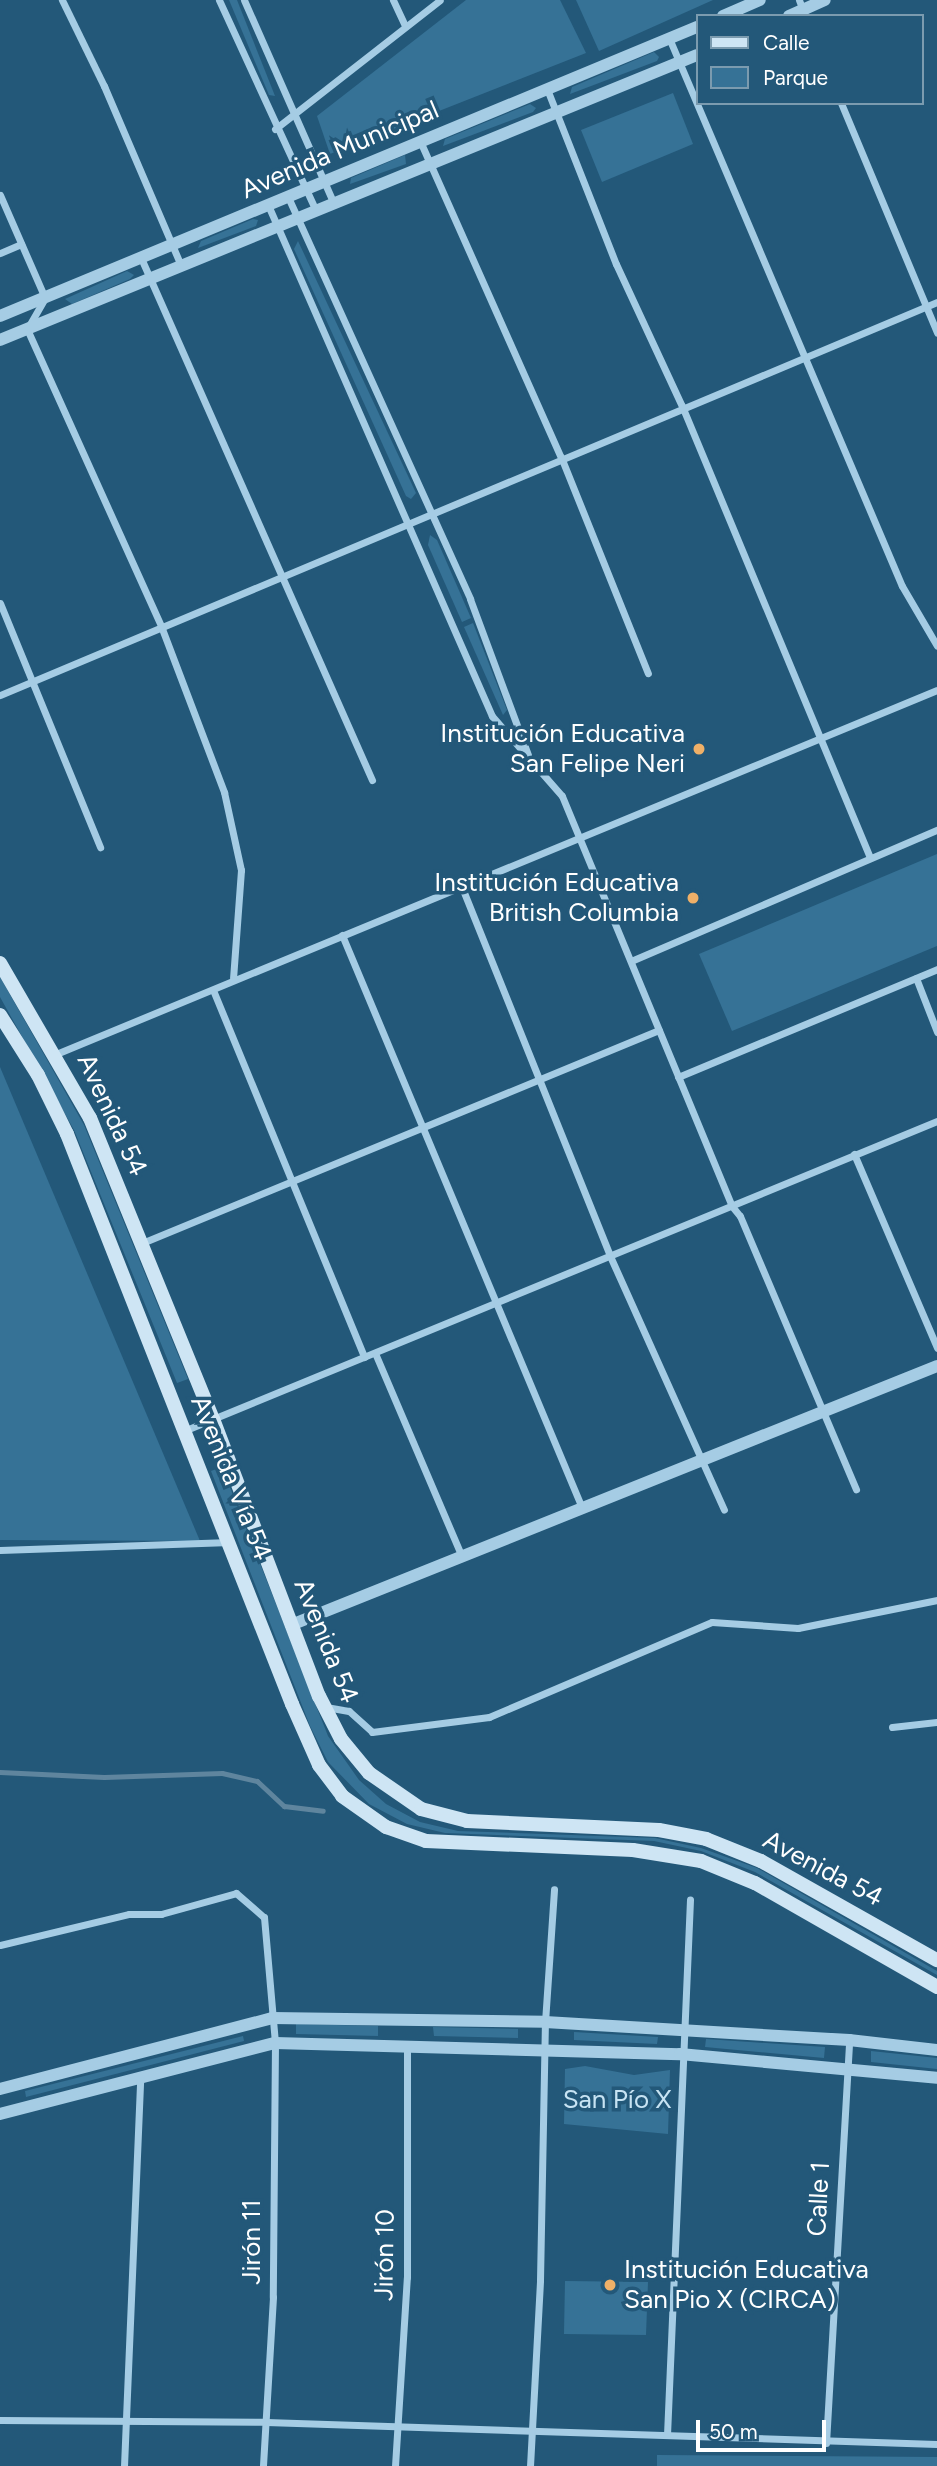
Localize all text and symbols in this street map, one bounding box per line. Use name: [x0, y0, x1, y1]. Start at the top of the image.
legend: [696, 14, 923, 105]
text: Calle: [763, 30, 810, 55]
text: Parque: [763, 65, 828, 90]
street label: Avenida Municipal: [236, 94, 444, 206]
place label: Institución Educativa San Felipe Neri: [440, 718, 685, 780]
marker: Institución Educativa San Felipe Neri: [691, 741, 707, 757]
place label: Institución Educativa British Columbia: [434, 867, 679, 928]
marker: Institución Educativa British Columbia: [685, 890, 701, 906]
street label: Avenida 54: [70, 1049, 154, 1181]
street label: Avenida Vía 54: [184, 1391, 278, 1565]
street label: Avenida 54: [287, 1574, 365, 1708]
street label: Avenida 54: [758, 1824, 888, 1914]
park label: San Pío X: [563, 2084, 671, 2116]
street label: Calle 1: [801, 2161, 837, 2237]
street label: Jirón 11: [236, 2199, 268, 2285]
street label: Jirón 10: [369, 2209, 401, 2301]
place label: Institución Educativa San Pio X (CIRCA): [624, 2254, 869, 2316]
marker: Institución Educativa San Pio X (CIRCA): [602, 2277, 618, 2293]
scale bar: [699, 2406, 828, 2450]
text: 50 m: [709, 2419, 758, 2444]

